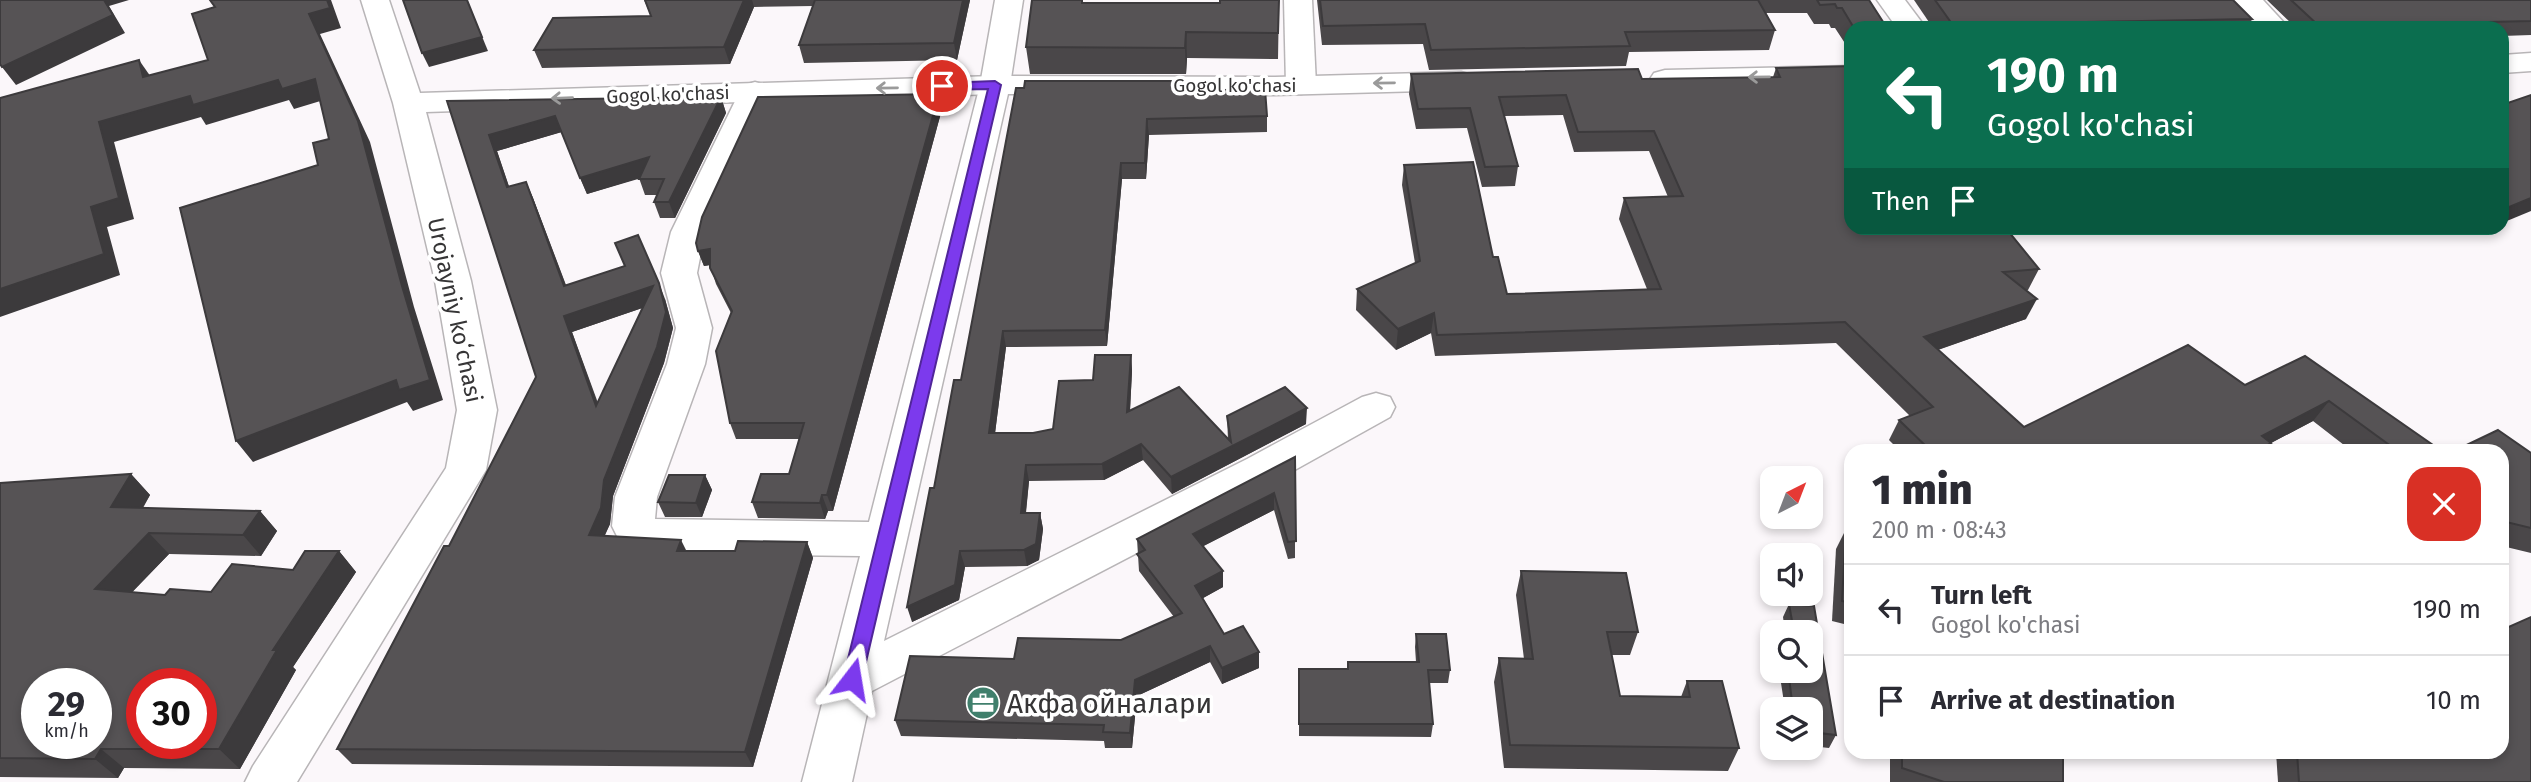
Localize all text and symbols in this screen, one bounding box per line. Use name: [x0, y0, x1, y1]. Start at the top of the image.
text: 190 m: [1987, 46, 2119, 105]
icon: left: [1872, 49, 1963, 140]
pin: [912, 56, 972, 116]
icon: arrive: [923, 67, 961, 105]
one-way arrow: [1748, 70, 1771, 84]
street label: Gogol ko'chasi: [1173, 74, 1297, 97]
one-way arrow: [1373, 76, 1396, 89]
street label: Gogol ko'chasi: [606, 81, 730, 108]
one-way arrow: [876, 81, 899, 94]
one-way arrow: [551, 91, 574, 104]
text: Gogol ko'chasi: [1987, 106, 2195, 144]
icon: arrive: [1944, 182, 1982, 220]
text: Then: [1872, 186, 1930, 217]
street label: Urоjayniy koʻchasi: [422, 215, 488, 405]
text: 1 min: [1872, 465, 1973, 515]
north arrow: [1760, 466, 1824, 528]
map controls: [1760, 466, 1823, 760]
button: close: [2407, 467, 2481, 541]
text: 200 m · 08:43: [1872, 516, 2007, 544]
button: sound: [1760, 543, 1823, 606]
text: Turn left: [1931, 580, 2032, 611]
icon: left: [1872, 591, 1910, 629]
text: 190 m: [2412, 594, 2481, 625]
text: Gogol ko'chasi: [1931, 611, 2080, 639]
button: search: [1760, 620, 1823, 683]
position arrow: [815, 642, 889, 716]
speed limit sign: 30: [126, 668, 217, 759]
icon: arrive: [1872, 682, 1910, 720]
text: 29: [48, 683, 85, 725]
office icon: Акфа ойналари: [964, 684, 1002, 722]
text: Arrive at destination: [1931, 685, 2175, 716]
text: 10 m: [2426, 685, 2481, 716]
place label: Акфа ойналари: [1007, 687, 1212, 720]
button: layers: [1760, 697, 1823, 760]
text: km/h: [44, 720, 89, 742]

